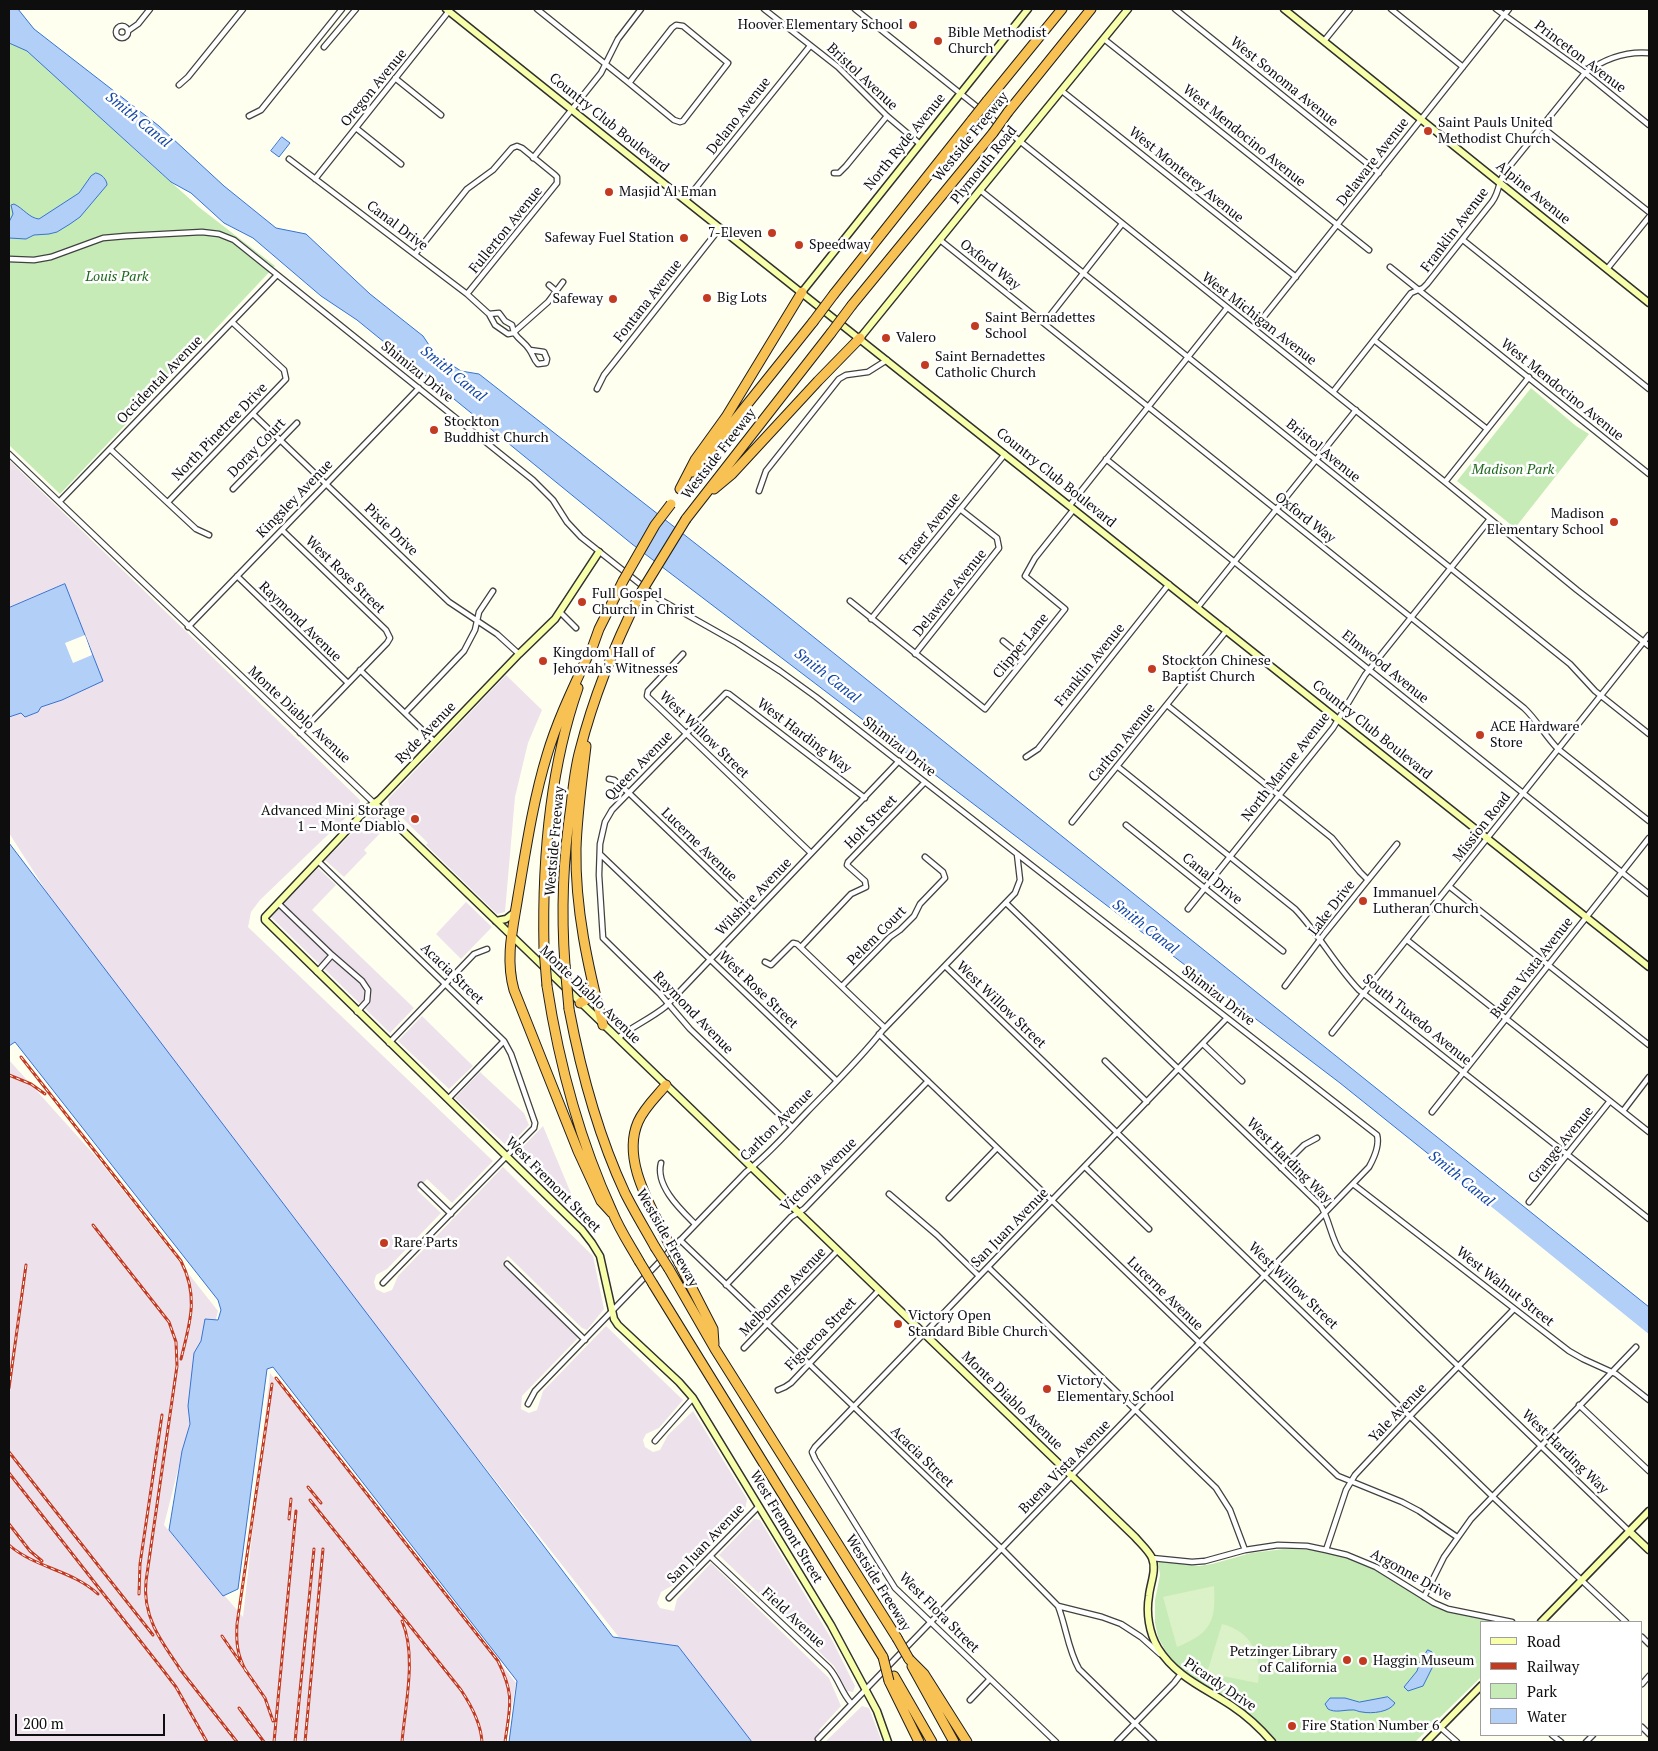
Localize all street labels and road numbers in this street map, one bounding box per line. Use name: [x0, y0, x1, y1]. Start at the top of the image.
street label: Princeton Avenue: [1531, 17, 1629, 97]
street label: West Sonoma Avenue: [1227, 33, 1341, 131]
street label: Bristol Avenue: [823, 40, 901, 114]
street label: Oregon Avenue: [337, 46, 411, 130]
street label: Country Club Boulevard: [546, 70, 672, 176]
street label: Delano Avenue: [704, 74, 774, 158]
street label: West Mendocino Avenue: [1179, 81, 1309, 191]
street label: Westside Freeway: [930, 89, 1012, 185]
street label: North Ryde Avenue: [861, 90, 949, 194]
street label: Delaware Avenue: [1333, 115, 1413, 209]
street label: Plymouth Road: [947, 123, 1021, 207]
street label: West Monterey Avenue: [1125, 124, 1247, 226]
street label: Alpine Avenue: [1493, 158, 1573, 228]
street label: Fullerton Avenue: [466, 183, 546, 277]
street label: Franklin Avenue: [1418, 184, 1492, 276]
street label: Canal Drive: [363, 197, 431, 255]
street label: Oxford Way: [956, 236, 1024, 294]
street label: Fontana Avenue: [610, 256, 686, 346]
street label: West Michigan Avenue: [1198, 269, 1320, 369]
street label: Occidental Avenue: [114, 332, 206, 428]
street label: West Mendocino Avenue: [1497, 335, 1627, 445]
street label: Shimizu Drive: [378, 338, 456, 406]
street label: North Pinetree Drive: [169, 380, 271, 484]
street label: Westside Freeway: [678, 405, 760, 503]
street label: Doray Court: [225, 415, 289, 481]
street label: Bristol Avenue: [1282, 416, 1364, 486]
street label: Country Club Boulevard: [993, 425, 1119, 531]
street label: Kingsley Avenue: [253, 456, 337, 542]
street label: Oxford Way: [1271, 489, 1339, 547]
street label: Fraser Avenue: [896, 490, 964, 568]
street label: Pixie Drive: [361, 500, 421, 560]
street label: West Rose Street: [302, 533, 388, 617]
street label: Delaware Avenue: [910, 546, 990, 640]
street label: Raymond Avenue: [255, 578, 345, 666]
street label: Clipper Lane: [990, 610, 1052, 682]
street label: Franklin Avenue: [1052, 620, 1128, 710]
street label: Elmwood Avenue: [1338, 627, 1432, 707]
street label: Monte Diablo Avenue: [244, 663, 354, 767]
street label: Country Club Boulevard: [1309, 677, 1435, 783]
street label: West Willow Street: [656, 688, 752, 782]
street label: West Harding Way: [753, 695, 855, 777]
street label: Ryde Avenue: [392, 699, 460, 767]
street label: Carlton Avenue: [1085, 700, 1159, 786]
street label: North Marine Avenue: [1238, 709, 1334, 825]
street label: Shimizu Drive: [859, 713, 939, 781]
street label: Queen Avenue: [602, 728, 676, 804]
street label: Westside Freeway: [542, 785, 568, 897]
street label: Mission Road: [1450, 789, 1514, 865]
street label: Holt Street: [841, 792, 901, 852]
street label: Lucerne Avenue: [658, 805, 740, 885]
street label: Canal Drive: [1179, 850, 1245, 908]
street label: Wilshire Avenue: [713, 855, 795, 939]
street label: Lake Drive: [1305, 877, 1359, 939]
street label: Pelem Court: [844, 903, 910, 969]
street label: Buena Vista Avenue: [1487, 914, 1577, 1022]
street label: Acacia Street: [417, 940, 487, 1008]
street label: Monte Diablo Avenue: [536, 942, 644, 1048]
street label: West Rose Street: [715, 948, 801, 1032]
street label: West Willow Street: [953, 958, 1049, 1052]
street label: Shimizu Drive: [1178, 962, 1258, 1030]
street label: Raymond Avenue: [649, 968, 737, 1058]
street label: South Tuxedo Avenue: [1359, 971, 1475, 1069]
street label: Carlton Avenue: [737, 1085, 817, 1165]
street label: Grange Avenue: [1525, 1103, 1597, 1187]
street label: West Harding Way: [1243, 1115, 1335, 1207]
street label: West Fremont Street: [502, 1134, 604, 1236]
street label: Victoria Avenue: [778, 1135, 860, 1215]
street label: San Juan Avenue: [968, 1185, 1052, 1271]
street label: Westside Freeway: [632, 1186, 702, 1290]
street label: West Willow Street: [1245, 1239, 1341, 1333]
street label: Melbourne Avenue: [736, 1244, 830, 1340]
street label: West Walnut Street: [1453, 1244, 1557, 1330]
street label: Lucerne Avenue: [1124, 1254, 1206, 1334]
street label: Figueroa Street: [782, 1294, 860, 1374]
street label: Monte Diablo Avenue: [958, 1348, 1066, 1454]
street label: Yale Avenue: [1366, 1380, 1430, 1446]
street label: West Harding Way: [1518, 1406, 1612, 1498]
street label: Buena Vista Avenue: [1016, 1417, 1114, 1517]
street label: Acacia Street: [887, 1423, 957, 1491]
street label: West Fremont Street: [746, 1468, 826, 1586]
street label: San Juan Avenue: [664, 1501, 748, 1587]
street label: Westside Freeway: [842, 1532, 914, 1634]
street label: Argonne Drive: [1367, 1546, 1455, 1604]
street label: West Flora Street: [895, 1569, 983, 1657]
street label: Field Avenue: [758, 1585, 828, 1651]
street label: Picardy Drive: [1181, 1655, 1259, 1715]

